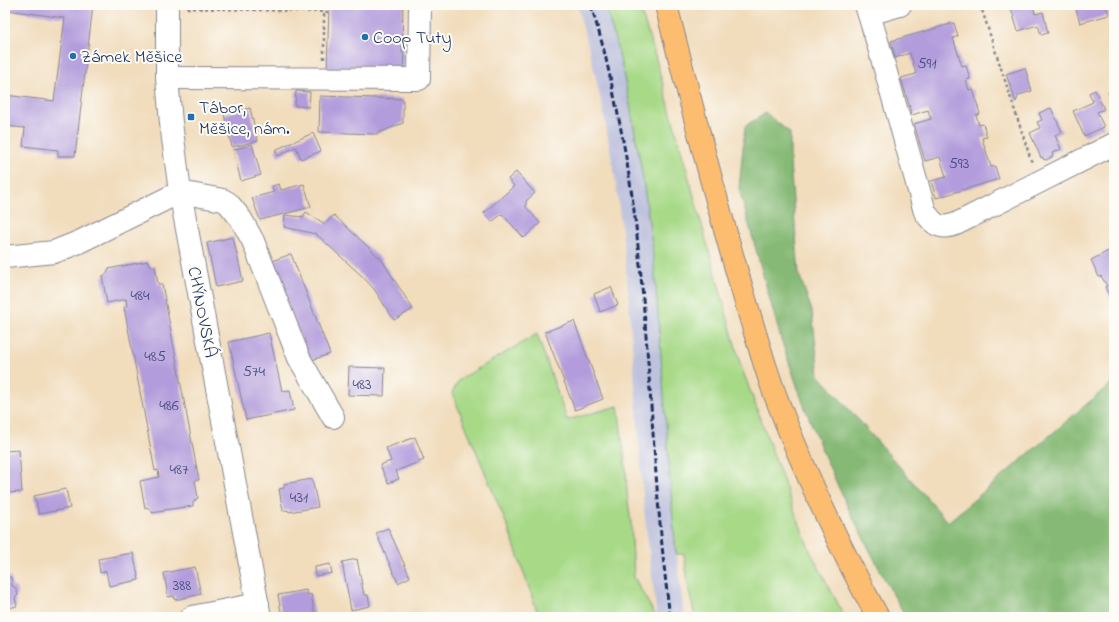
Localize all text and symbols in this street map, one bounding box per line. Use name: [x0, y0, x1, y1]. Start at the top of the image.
place label: Coop Tuty: [373, 26, 451, 52]
marker: Coop Tuty: [360, 32, 370, 42]
place label: Zámek Měšice: [81, 45, 183, 71]
marker: Zámek Měšice: [68, 51, 78, 61]
house number: 591: [917, 52, 937, 76]
place label: Tábor, Měšice, nám.: [199, 96, 290, 143]
marker: Tábor, Měšice, nám.: [186, 112, 196, 122]
house number: 593: [949, 152, 969, 176]
street label: CHÝNOVSKÁ: [179, 265, 223, 360]
house number: 484: [130, 284, 150, 308]
house number: 485: [144, 345, 166, 369]
house number: 574: [243, 360, 266, 384]
house number: 483: [352, 373, 372, 397]
house number: 486: [159, 394, 179, 418]
house number: 487: [169, 458, 189, 482]
house number: 431: [290, 486, 308, 510]
house number: 388: [173, 574, 191, 598]

